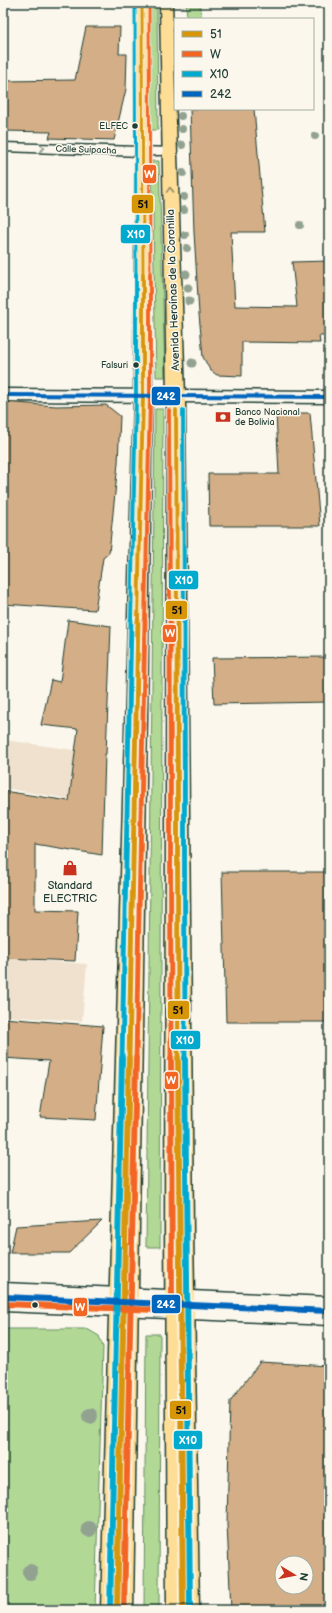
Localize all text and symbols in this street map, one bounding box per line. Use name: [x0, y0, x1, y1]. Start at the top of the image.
legend: [174, 18, 314, 110]
text: 51: [210, 27, 222, 42]
text: W: [210, 47, 221, 62]
text: X10: [209, 67, 229, 82]
text: 242: [210, 87, 231, 102]
place label: ELFEC: [99, 121, 129, 132]
marker: ELFEC: [130, 121, 140, 131]
street label: Calle Suipacha: [55, 143, 117, 157]
one-way arrow: [39, 144, 45, 152]
line badge: W: [142, 164, 157, 184]
text: W: [144, 168, 155, 181]
one-way arrow: [166, 187, 174, 193]
line badge: 51: [131, 194, 154, 214]
text: 51: [138, 198, 148, 211]
street label: Avenida Heroínas de la Coronilla: [164, 209, 182, 371]
line badge: X10: [120, 224, 151, 244]
text: X10: [127, 228, 145, 241]
place label: Falsuri: [101, 360, 128, 371]
marker: Falsuri: [131, 360, 141, 370]
line badge: 242: [151, 386, 181, 406]
text: 242: [156, 390, 176, 403]
place label: Banco Nacional de Bolivia: [235, 407, 300, 428]
bank icon: Banco Nacional de Bolivia: [214, 408, 232, 426]
line badge: X10: [168, 570, 199, 590]
text: X10: [175, 574, 193, 587]
line badge: 51: [165, 600, 188, 620]
text: 51: [172, 604, 182, 617]
line badge: W: [162, 624, 177, 643]
text: W: [165, 627, 176, 640]
shop icon: Standard ELECTRIC: [61, 859, 79, 877]
place label: Standard ELECTRIC: [43, 879, 97, 905]
line badge: 51: [167, 1000, 190, 1020]
text: 51: [173, 1004, 183, 1017]
line badge: X10: [170, 1030, 201, 1050]
text: X10: [176, 1034, 194, 1047]
line badge: W: [164, 1071, 179, 1090]
text: W: [166, 1074, 177, 1087]
line badge: 242: [151, 1294, 181, 1314]
line badge: W: [73, 1297, 88, 1317]
text: 242: [156, 1298, 176, 1311]
unlabelled marker: [30, 1300, 40, 1310]
text: W: [75, 1301, 86, 1314]
line badge: 51: [169, 1400, 192, 1420]
text: 51: [176, 1404, 186, 1417]
line badge: X10: [173, 1430, 203, 1450]
text: X10: [179, 1434, 197, 1447]
north arrow: [274, 1555, 314, 1595]
text: N: [296, 1571, 310, 1582]

